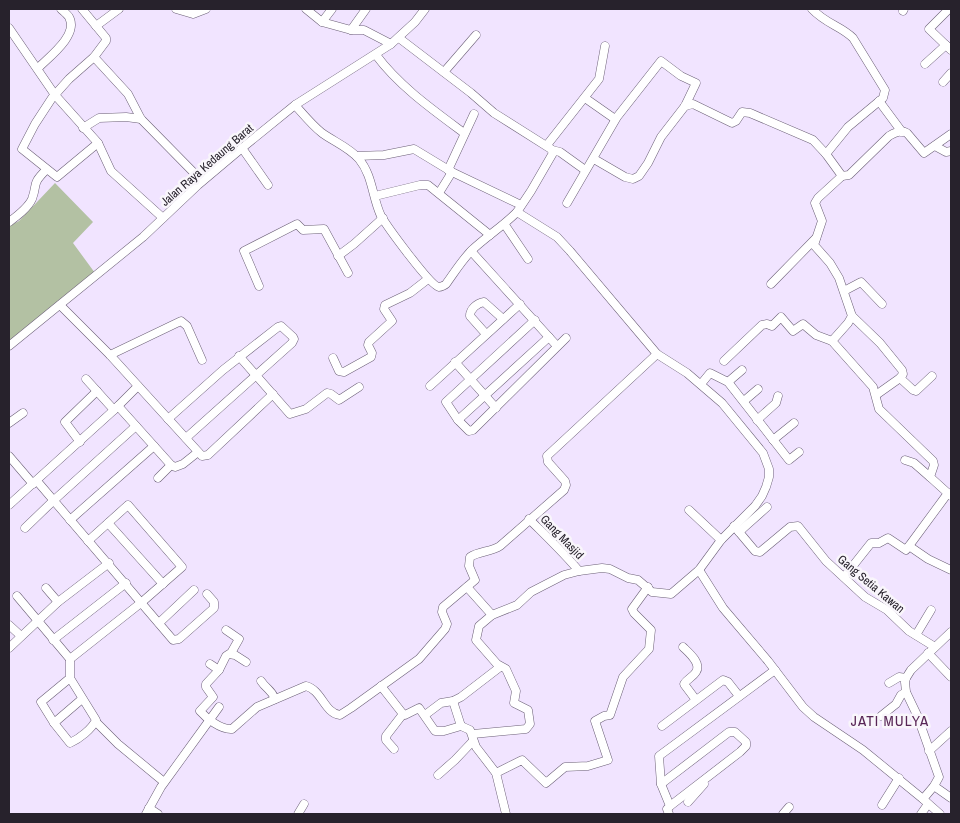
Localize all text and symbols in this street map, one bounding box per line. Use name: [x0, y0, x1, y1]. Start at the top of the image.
street label: Jalan Raya Kedaung Barat: [157, 120, 257, 210]
street label: Gang Masjid: [537, 511, 587, 563]
street label: Gang Setia Kawan: [834, 551, 908, 617]
district label: JATI MULYA: [851, 710, 929, 731]

